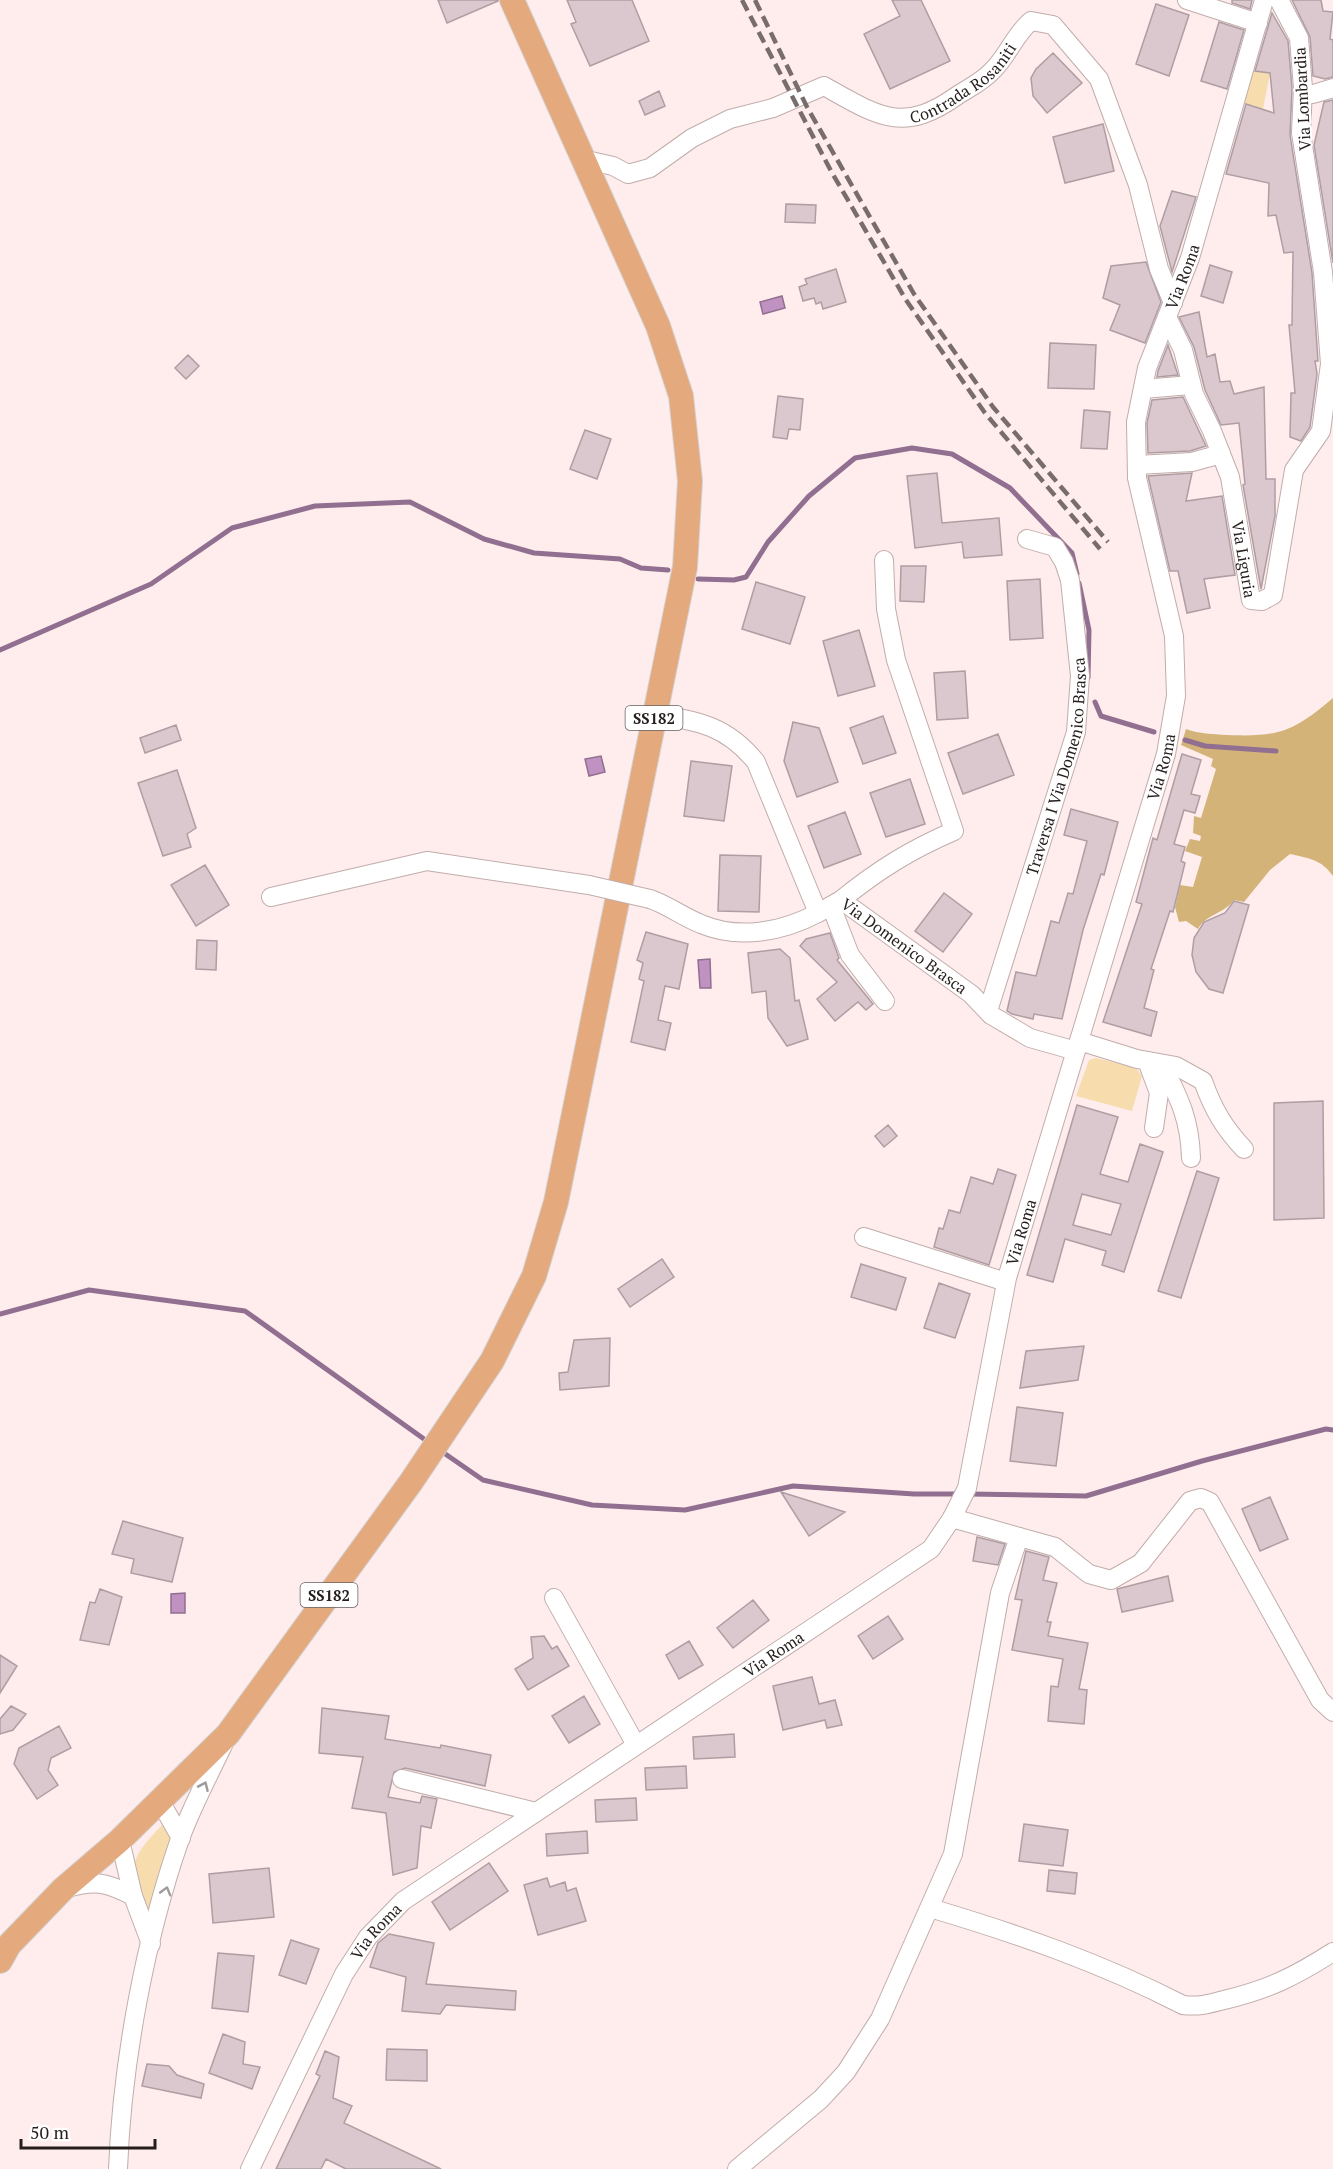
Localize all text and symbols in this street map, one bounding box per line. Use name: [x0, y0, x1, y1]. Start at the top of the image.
street label: Contrada Rosaniti: [908, 38, 1021, 128]
street label: Via Lombardia: [1288, 47, 1316, 151]
street label: Via Roma: [1160, 241, 1204, 313]
street label: Via Liguria: [1227, 519, 1261, 600]
street label: Traversa I Via Domenico Brasca: [1020, 656, 1091, 878]
road number: SS182: [626, 706, 682, 730]
street label: Via Roma: [1142, 732, 1180, 803]
street label: Via Domenico Brasca: [837, 893, 972, 999]
street label: Via Roma: [1000, 1196, 1041, 1268]
road number: SS182: [300, 1583, 358, 1607]
street label: Via Roma: [739, 1626, 808, 1682]
one-way arrow: [197, 1781, 209, 1792]
one-way arrow: [159, 1886, 171, 1897]
street label: Via Roma: [345, 1898, 406, 1964]
scale bar: [21, 2112, 154, 2150]
text: 50 m: [30, 2120, 70, 2144]

